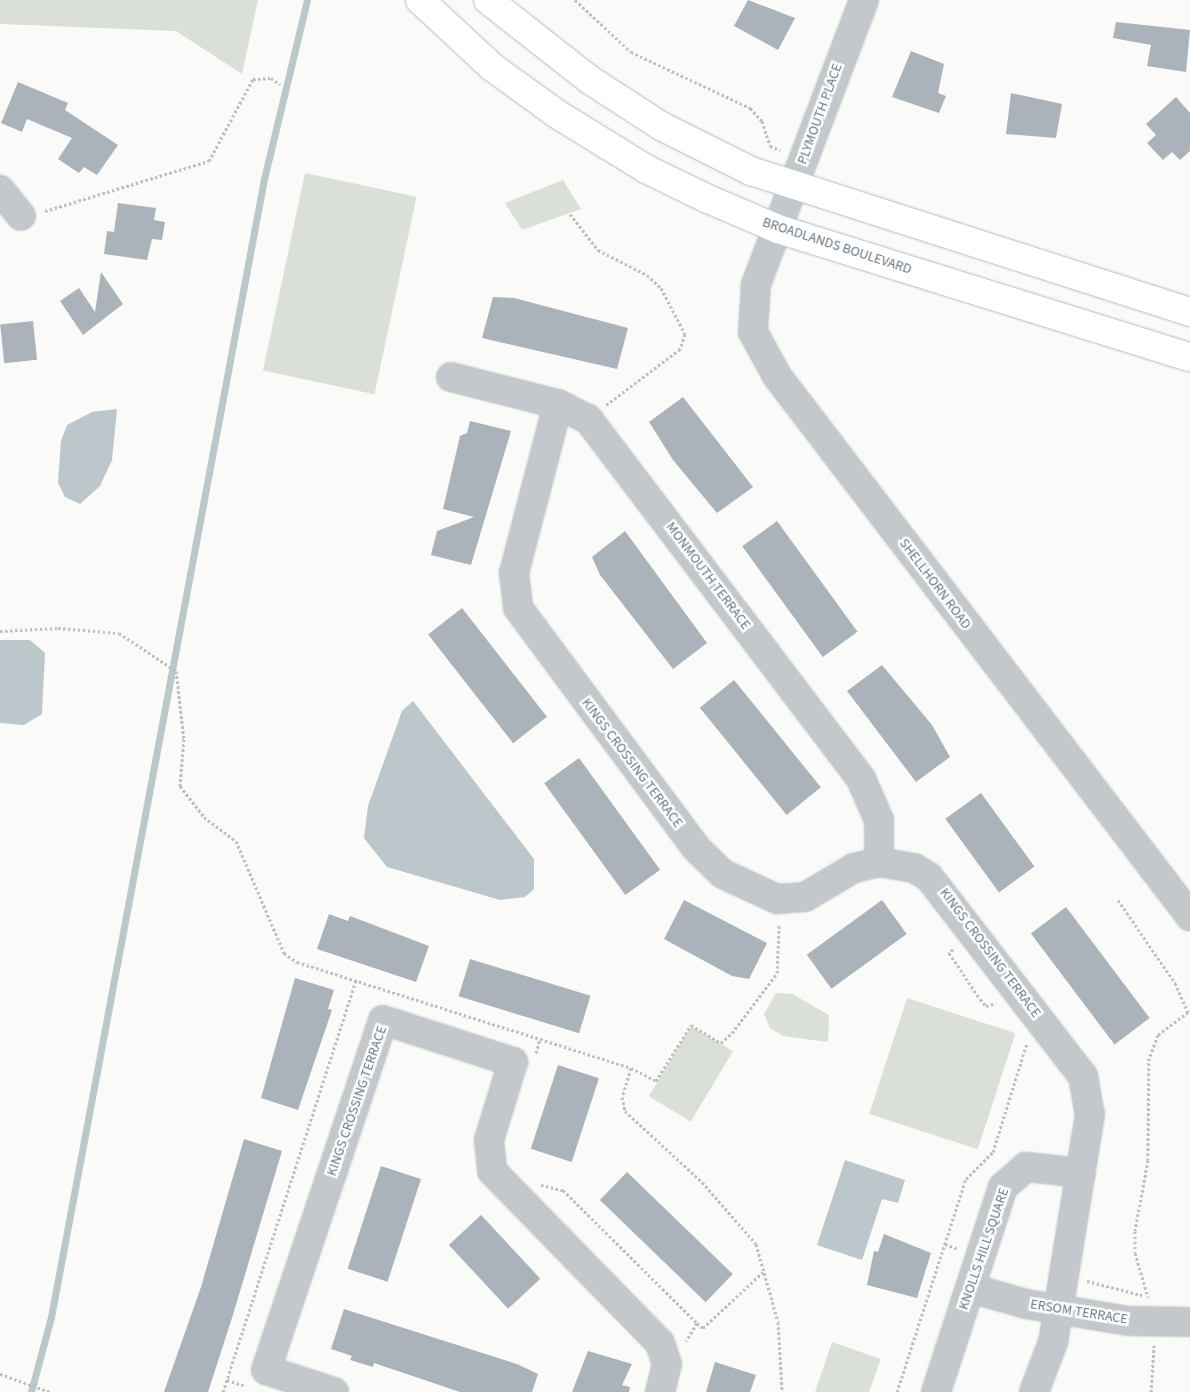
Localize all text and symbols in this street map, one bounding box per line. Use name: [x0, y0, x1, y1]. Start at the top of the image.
street label: PLYMOUTH PLACE: [794, 61, 846, 167]
street label: BROADLANDS BOULEVARD: [760, 214, 914, 278]
street label: MONMOUTH TERRACE: [662, 519, 754, 633]
street label: SHELLHORN ROAD: [895, 535, 975, 633]
street label: KINGS CROSSING TERRACE: [578, 695, 686, 831]
street label: KINGS CROSSING TERRACE: [936, 885, 1044, 1021]
street label: KINGS CROSSING TERRACE: [323, 1024, 391, 1178]
street label: KNOLLS HILL SQUARE: [955, 1186, 1013, 1312]
street label: ERSOM TERRACE: [1029, 1296, 1129, 1328]

